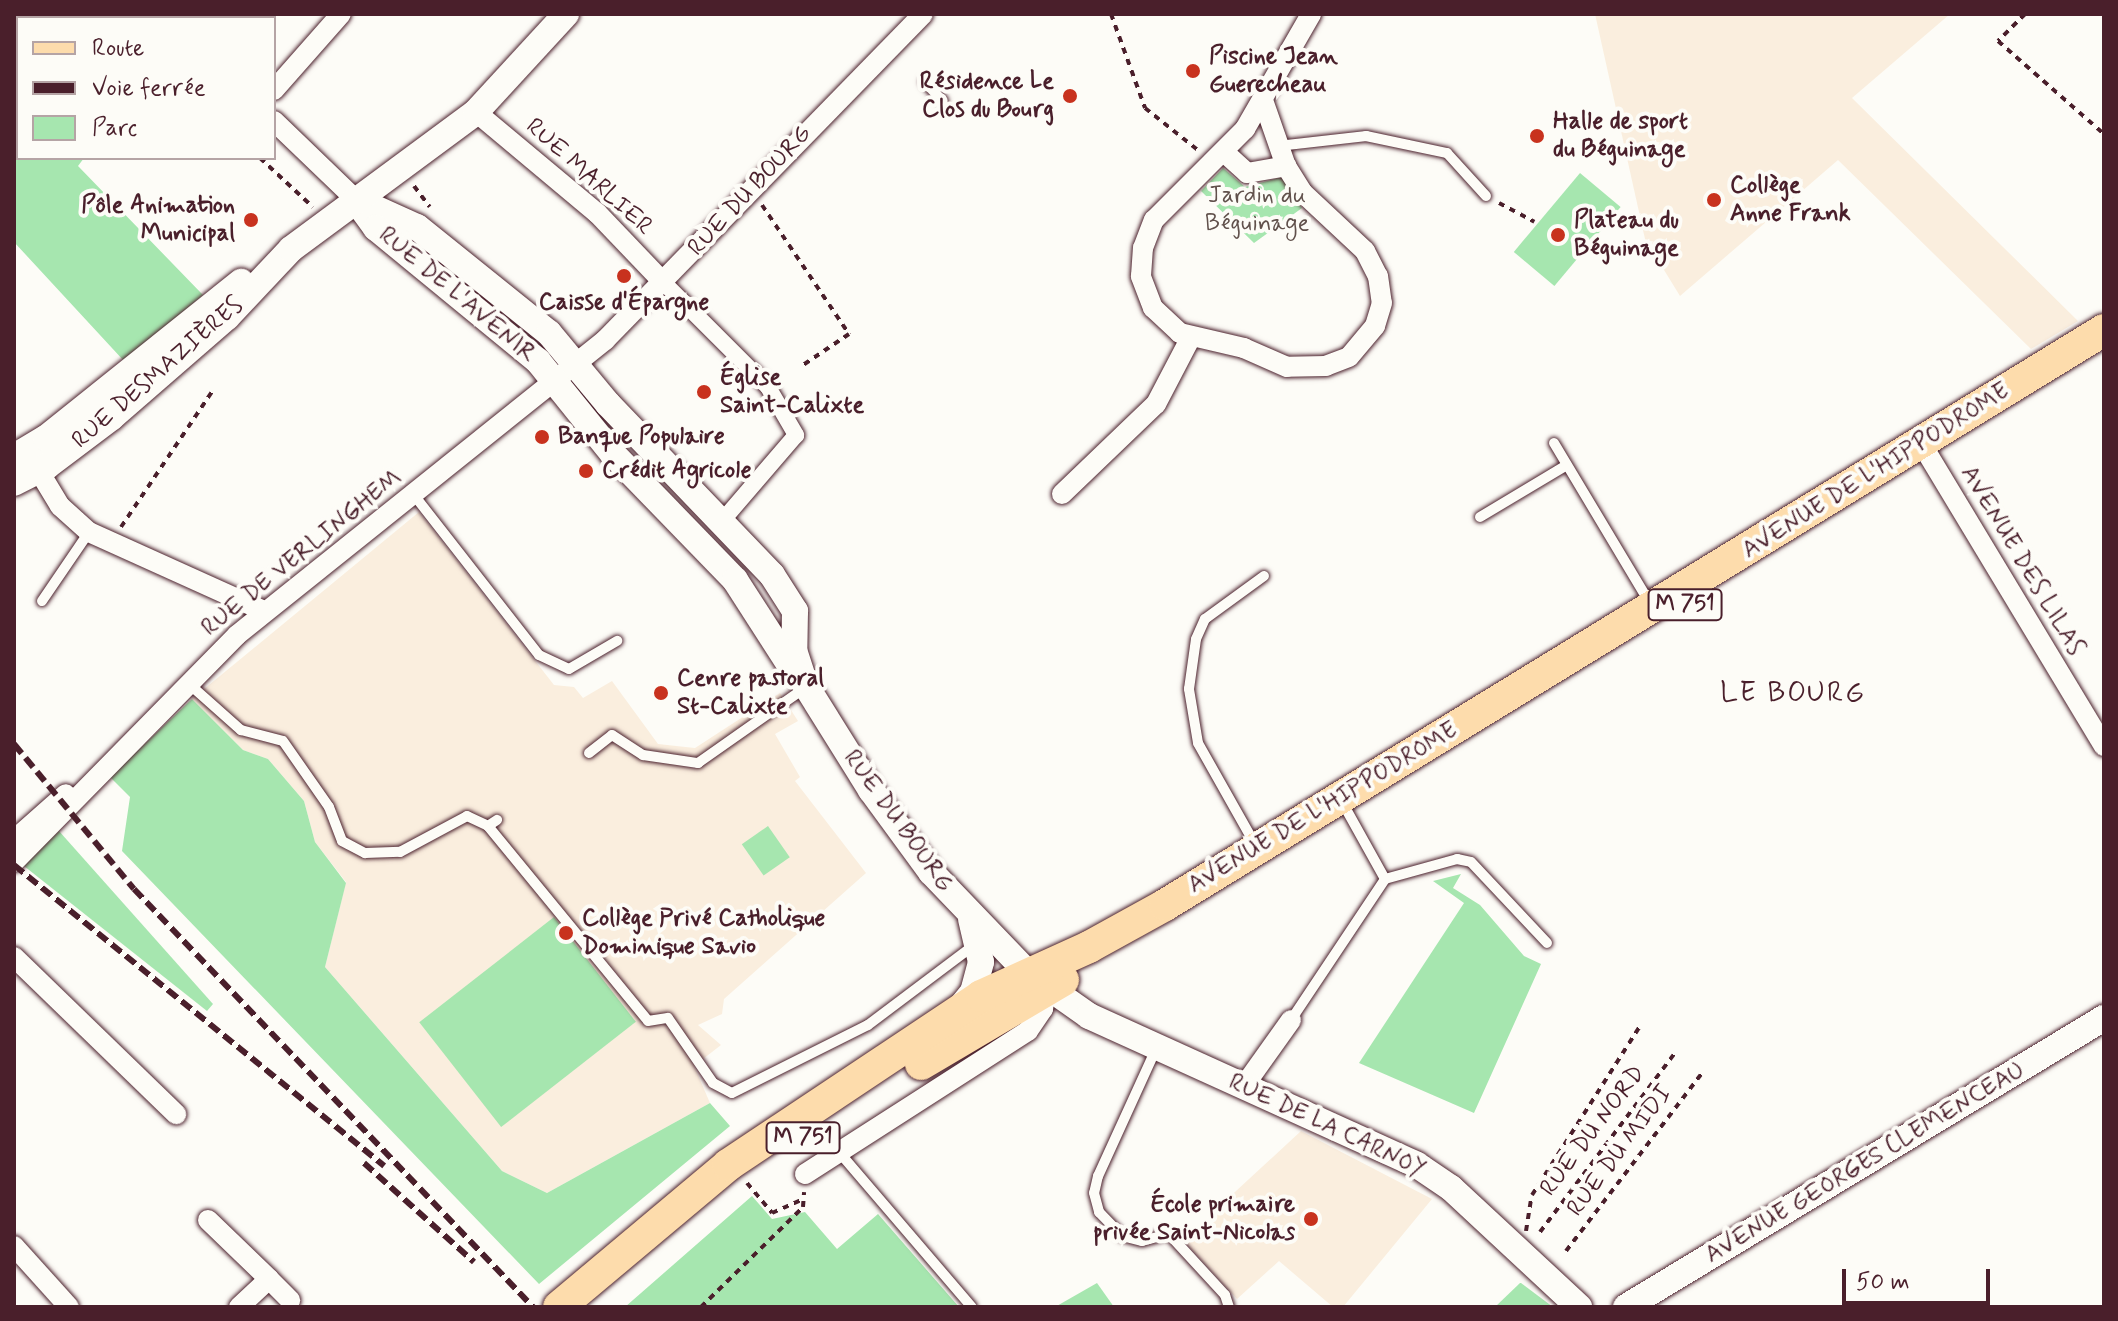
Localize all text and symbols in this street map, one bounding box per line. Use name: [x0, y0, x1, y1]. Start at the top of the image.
legend: [16, 16, 276, 160]
text: Route: [92, 33, 144, 64]
place label: Piscine Jean Guerecheau: [1209, 43, 1334, 99]
marker: Piscine Jean Guerecheau: [1184, 62, 1202, 80]
place label: Résidence Le Clos du Bourg: [917, 68, 1054, 124]
text: Voie ferrée: [92, 73, 206, 104]
marker: Résidence Le Clos du Bourg: [1061, 87, 1079, 105]
place label: Halle de sport du Béguinage: [1553, 108, 1696, 164]
text: Parc: [92, 113, 137, 144]
street label: RUE MARLIER: [520, 113, 658, 241]
street label: RUE DU BOURG: [682, 120, 818, 262]
marker: Halle de sport du Béguinage: [1528, 127, 1546, 145]
place label: Collège Anne Frank: [1730, 172, 1855, 228]
park label: Jardin du Béguinage: [1205, 182, 1309, 238]
marker: Collège Anne Frank: [1705, 191, 1723, 209]
place label: Pôle Animation Municipal: [79, 192, 235, 248]
place label: Plateau du Béguinage: [1574, 207, 1681, 263]
marker: Pôle Animation Municipal: [242, 211, 260, 229]
street label: RUE DE L'AVENIR: [372, 220, 542, 370]
marker: Plateau du Béguinage: [1549, 226, 1567, 244]
marker: Caisse d'Épargne: [615, 267, 633, 285]
place label: Caisse d'Épargne: [539, 289, 709, 317]
street label: RUE DESMAZIÈRES: [69, 293, 247, 453]
place label: Église Saint-Calixte: [720, 364, 864, 420]
street label: AVENUE DE L'HIPPODROME: [1737, 377, 2015, 565]
marker: Église Saint-Calixte: [695, 383, 713, 401]
place label: Banque Populaire: [558, 423, 725, 451]
marker: Banque Populaire: [533, 428, 551, 446]
place label: Crédit Agricole: [602, 457, 750, 485]
street label: AVENUE DES LILAS: [1954, 460, 2090, 662]
marker: Crédit Agricole: [577, 462, 595, 480]
street label: RUE DE VERLINGHEM: [198, 465, 406, 641]
road number: M 751: [1647, 587, 1723, 623]
place label: Cenre pastoral St-Calixte: [677, 665, 823, 721]
district label: LE BOURG: [1720, 677, 1866, 711]
marker: Cenre pastoral St-Calixte: [652, 684, 670, 702]
street label: AVENUE DE L'HIPPODROME: [1183, 716, 1463, 900]
street label: RUE DU BOURG: [837, 745, 959, 897]
place label: Collège Privé Catholique Dominique Savio: [582, 905, 823, 961]
marker: Collège Privé Catholique Dominique Savio: [557, 924, 575, 942]
street label: AVENUE GEORGES CLEMENCEAU: [1702, 1057, 2028, 1269]
street label: RUE DU NORD: [1535, 1060, 1651, 1202]
street label: RUE DE LA CARNOY: [1221, 1066, 1433, 1186]
street label: RUE DU MIDI: [1562, 1080, 1678, 1222]
road number: M 751: [765, 1120, 841, 1156]
place label: École primaire privée Saint-Nicolas: [1092, 1191, 1295, 1247]
marker: École primaire privée Saint-Nicolas: [1302, 1210, 1320, 1228]
scale bar: [1846, 1253, 1994, 1303]
text: 50 m: [1856, 1267, 1910, 1298]

